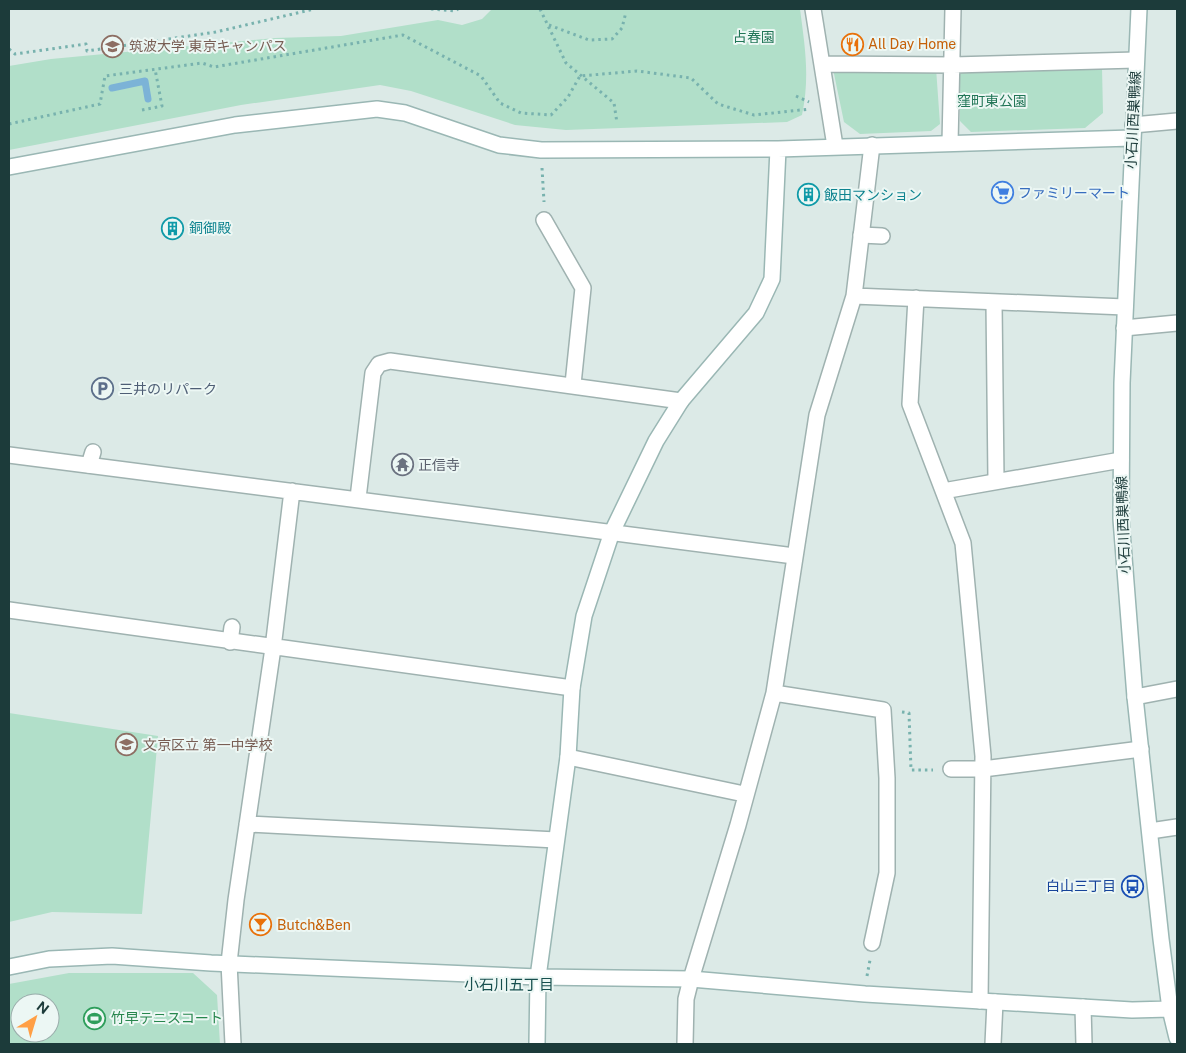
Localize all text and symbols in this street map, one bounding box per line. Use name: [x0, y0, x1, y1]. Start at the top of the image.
park label: 占春園: [733, 29, 775, 45]
restaurant icon: All Day Home: [840, 32, 864, 56]
school or university icon: 筑波大学 東京キャンパス: [101, 34, 125, 58]
place label: All Day Home: [868, 36, 956, 52]
place label: 筑波大学 東京キャンパス: [129, 38, 286, 54]
street label: 小石川西巣鴨線: [1122, 71, 1144, 169]
park label: 窪町東公園: [957, 93, 1027, 109]
supermarket icon: ファミリーマート: [990, 181, 1014, 205]
building icon: 飯田マンション: [796, 183, 820, 207]
place label: ファミリーマート: [1018, 185, 1130, 201]
place label: 飯田マンション: [824, 187, 922, 203]
building icon: 銅御殿: [161, 216, 185, 240]
place label: 銅御殿: [189, 220, 231, 236]
parking icon: 三井のリパーク: [91, 377, 115, 401]
place label: 三井のリパーク: [119, 381, 217, 397]
temple icon: 正信寺: [390, 453, 414, 477]
place label: 正信寺: [418, 457, 460, 473]
street label: 小石川西巣鴨線: [1113, 476, 1133, 574]
school or university icon: 文京区立 第一中学校: [115, 733, 139, 757]
place label: 文京区立 第一中学校: [143, 737, 272, 753]
bus stop icon: 白山三丁目: [1120, 874, 1144, 898]
place label: 白山三丁目: [1046, 878, 1116, 894]
bar icon: Butch&Ben: [249, 913, 273, 937]
place label: Butch&Ben: [277, 917, 351, 933]
district label: 小石川五丁目: [464, 976, 554, 993]
north arrow: [10, 993, 60, 1043]
text: N: [34, 998, 52, 1017]
sports icon: 竹早テニスコート: [83, 1006, 107, 1030]
place label: 竹早テニスコート: [111, 1010, 223, 1026]

